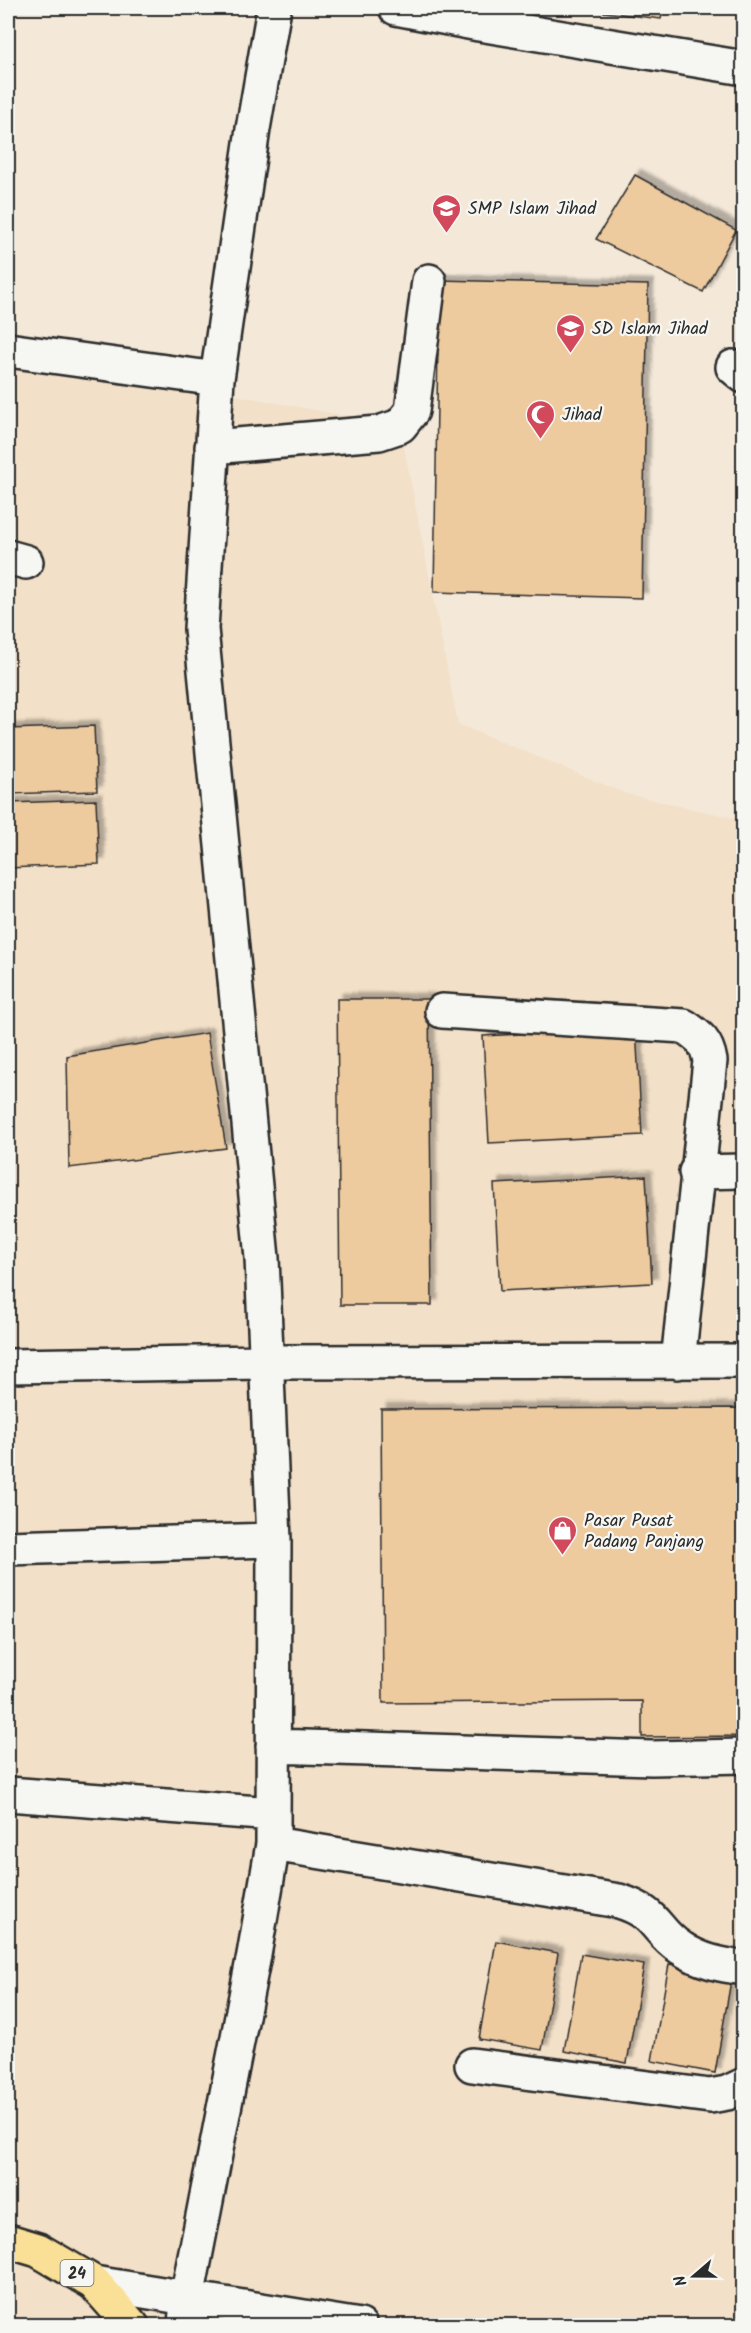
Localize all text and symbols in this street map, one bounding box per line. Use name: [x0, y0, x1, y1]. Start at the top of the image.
school or university icon: SMP Islam Jihad: [431, 192, 463, 234]
place label: SMP Islam Jihad: [468, 195, 597, 224]
school or university icon: SD Islam Jihad: [555, 312, 587, 354]
place label: SD Islam Jihad: [592, 315, 709, 344]
mosque icon: Jihad: [525, 398, 557, 440]
place label: Jihad: [562, 401, 603, 430]
place label: Pasar Pusat Padang Panjang: [584, 1507, 704, 1557]
shop icon: Pasar Pusat Padang Panjang: [547, 1514, 579, 1556]
north arrow: [664, 2246, 724, 2306]
road number: 24: [60, 2260, 94, 2286]
text: N: [668, 2272, 695, 2290]

